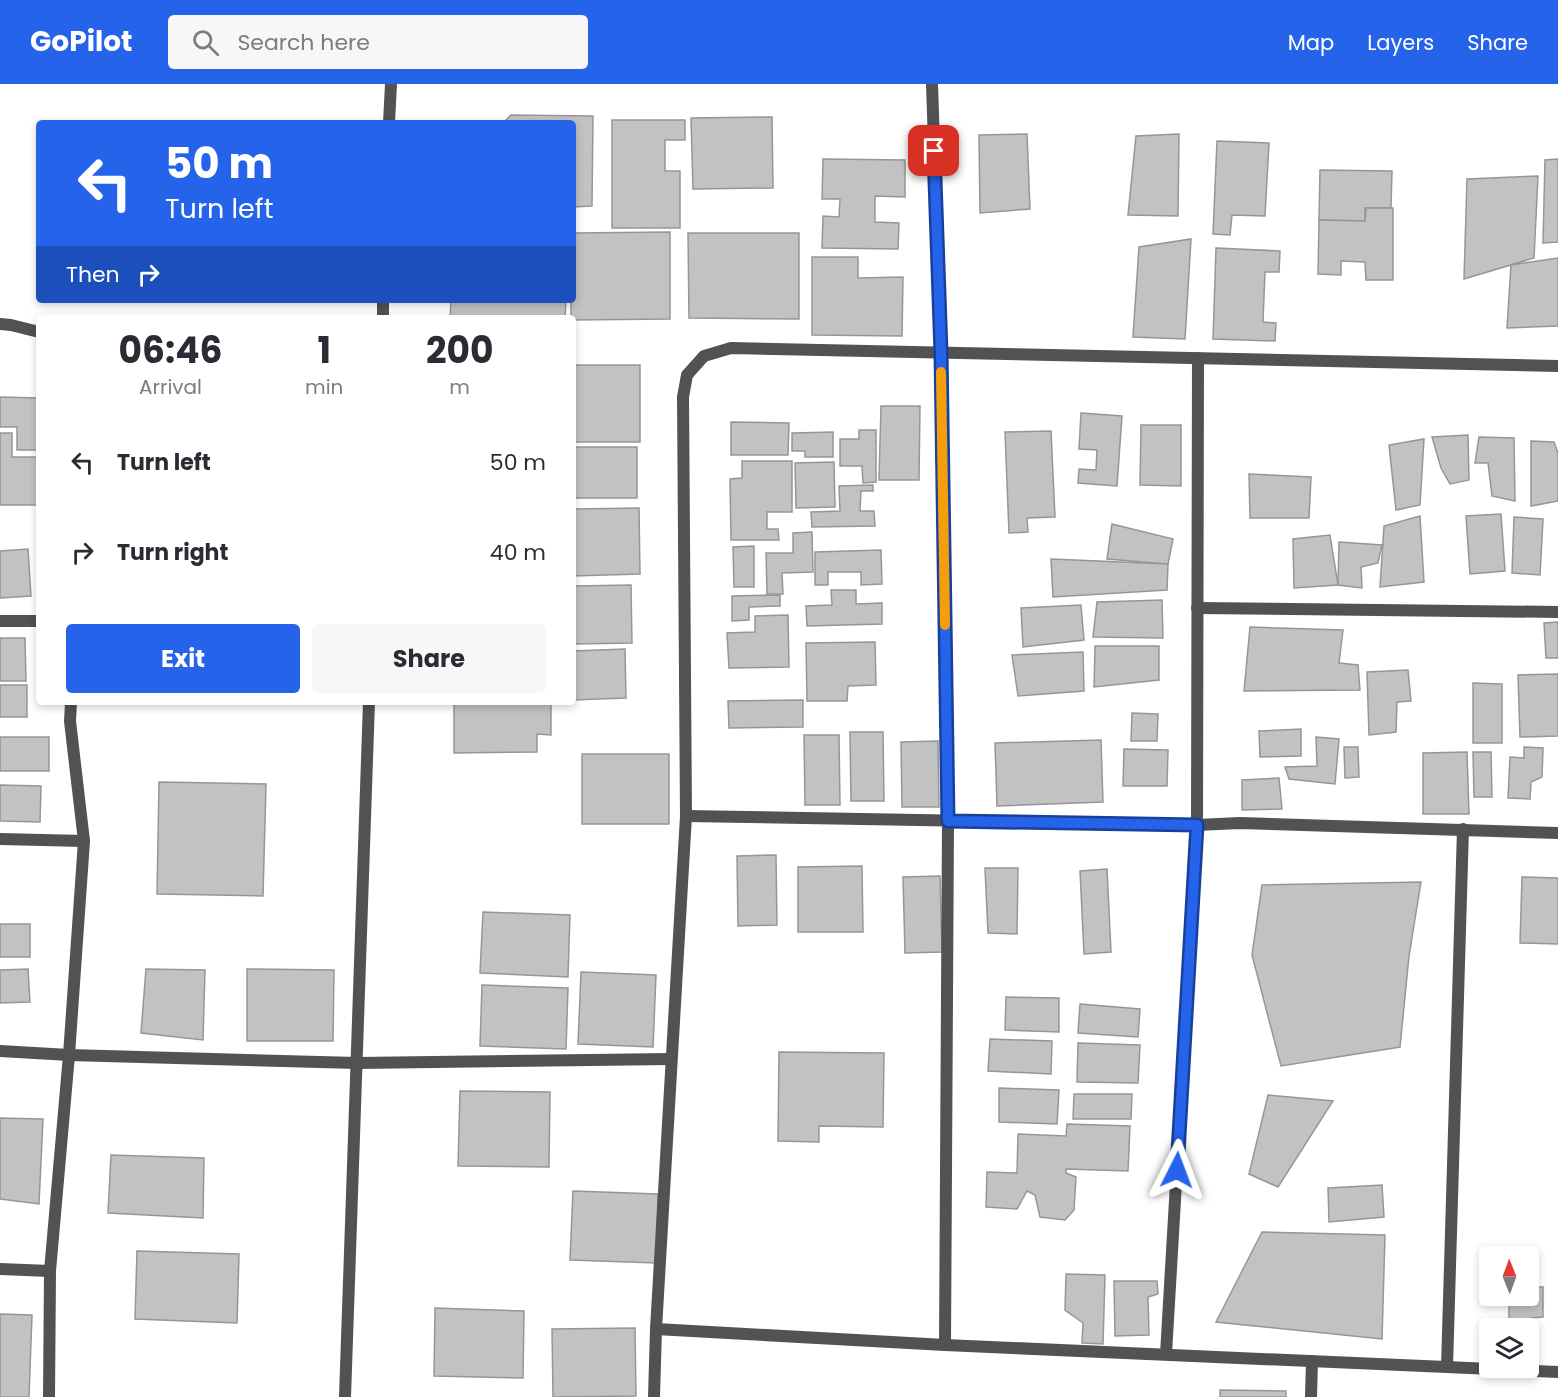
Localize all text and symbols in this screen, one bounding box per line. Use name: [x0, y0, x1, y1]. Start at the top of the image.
search box: [168, 15, 588, 69]
text: GoPilot: [30, 22, 132, 61]
icon: search: [189, 26, 222, 59]
text: Search here: [237, 27, 370, 58]
text: Map: [1288, 28, 1334, 57]
text: Layers: [1367, 28, 1434, 57]
text: Share: [1467, 28, 1528, 57]
pin: [908, 125, 959, 176]
text: 50 m: [165, 134, 273, 193]
icon: arrive: [917, 134, 950, 167]
icon: left: [66, 144, 144, 222]
text: Turn left: [165, 190, 274, 227]
icon: right: [132, 258, 165, 291]
text: Then: [66, 259, 120, 290]
text: 06:46: [119, 325, 222, 376]
text: 1: [317, 325, 331, 376]
text: 200: [426, 325, 493, 376]
text: Arrival: [139, 373, 202, 401]
text: min: [305, 373, 343, 401]
text: m: [449, 373, 470, 401]
icon: left: [66, 446, 99, 479]
text: Turn left: [117, 447, 211, 478]
text: 50 m: [490, 447, 546, 478]
icon: right: [66, 536, 99, 569]
text: Turn right: [117, 537, 228, 568]
text: 40 m: [490, 537, 546, 568]
button: Exit: [66, 624, 300, 693]
button: Share: [312, 624, 546, 693]
position arrow: [1145, 1138, 1209, 1202]
north arrow: [1479, 1246, 1539, 1306]
map controls: [1479, 1246, 1539, 1378]
button: layers: [1479, 1318, 1539, 1378]

